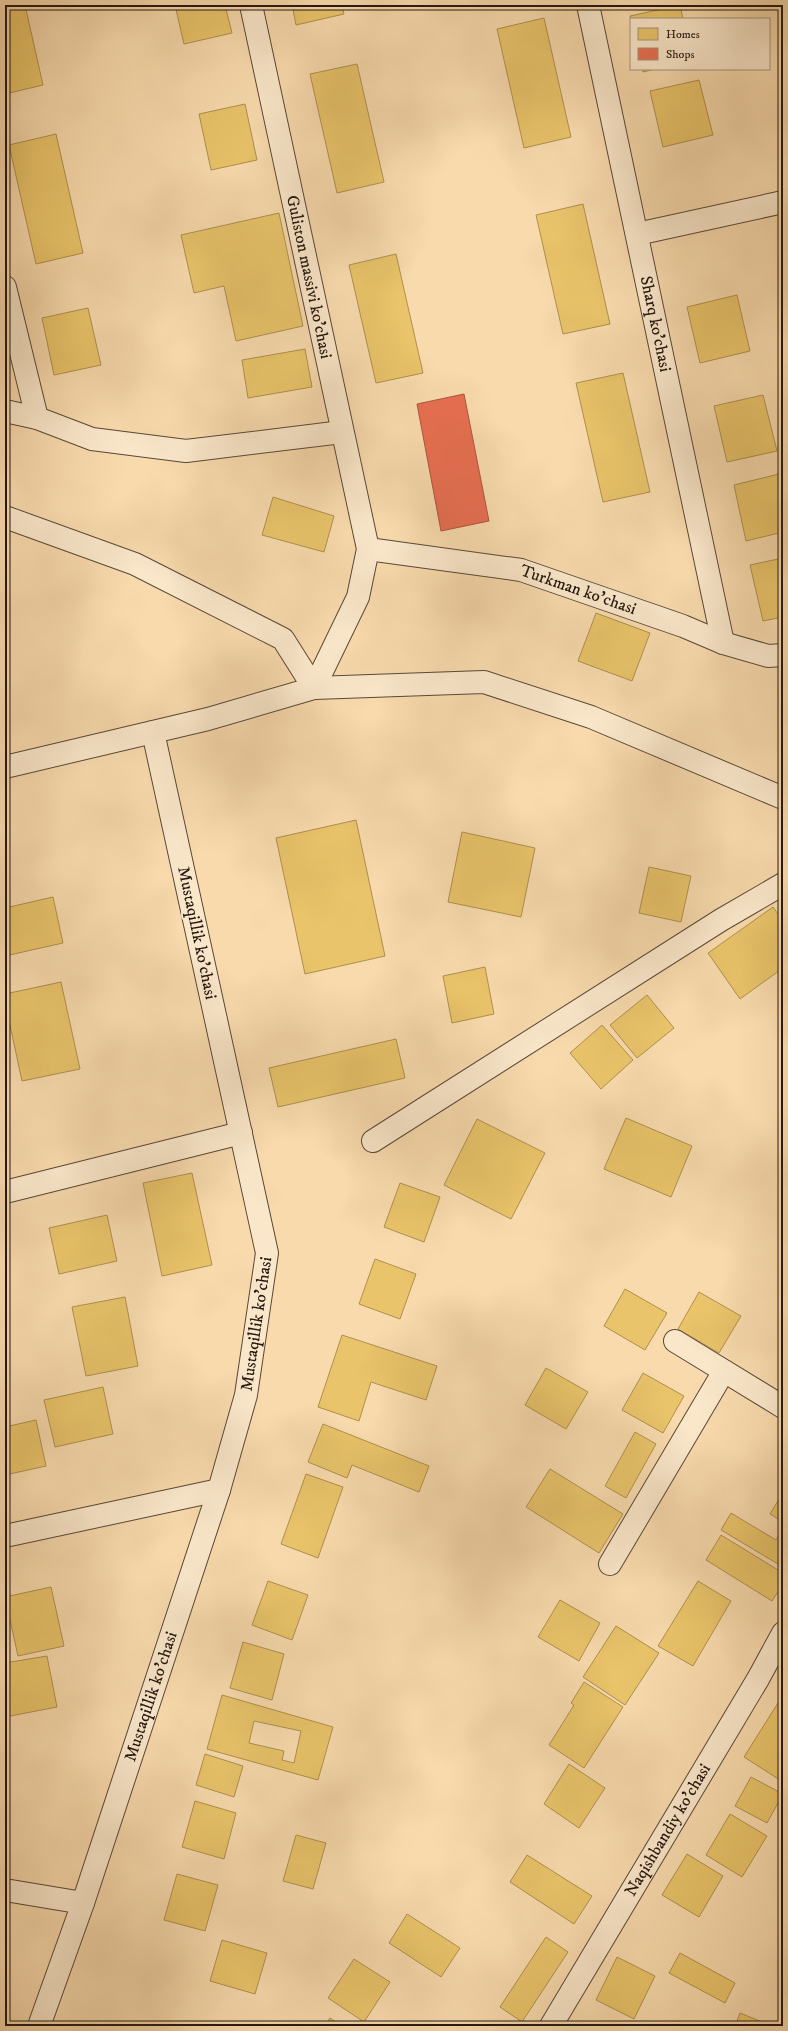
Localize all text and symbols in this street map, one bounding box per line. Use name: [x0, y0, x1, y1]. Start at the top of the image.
legend: [630, 18, 770, 70]
text: Homes: [666, 27, 700, 42]
text: Shops: [666, 47, 694, 62]
street label: Guliston massivi ko'chasi: [281, 193, 337, 361]
street label: Sharq ko'chasi: [635, 274, 676, 374]
street label: Turkman ko'chasi: [517, 560, 639, 620]
street label: Mustaqillik ko'chasi: [172, 865, 222, 1001]
street label: Mustaqillik ko'chasi: [236, 1255, 277, 1393]
street label: Mustaqillik ko'chasi: [119, 1629, 183, 1764]
street label: Naqishbandiy ko'chasi: [620, 1760, 716, 1901]

